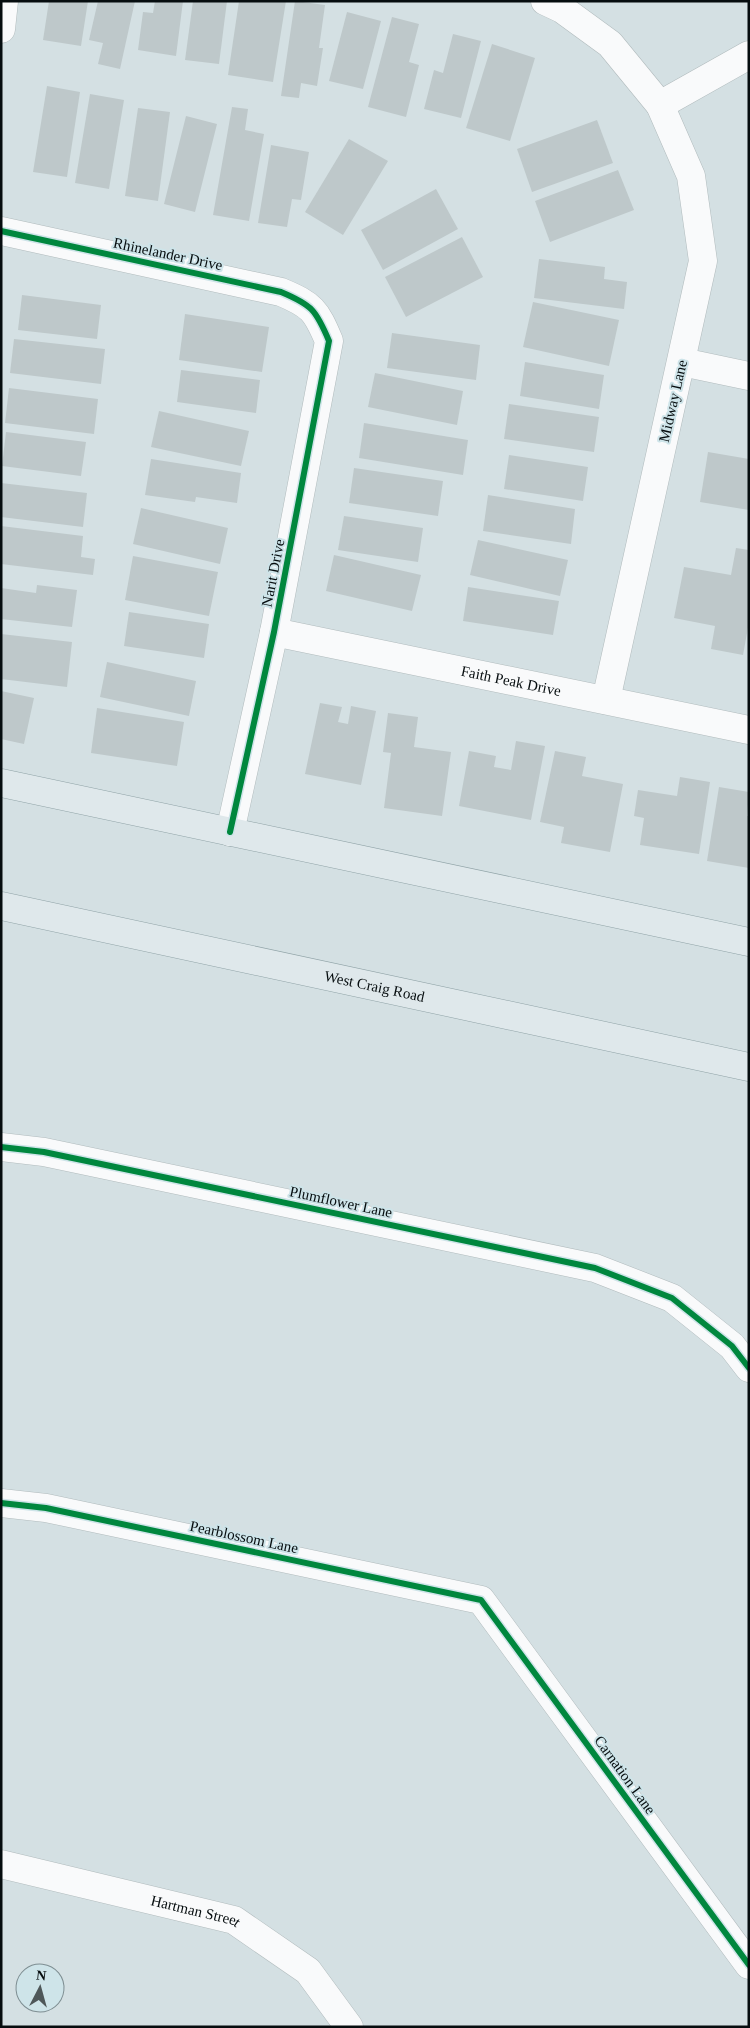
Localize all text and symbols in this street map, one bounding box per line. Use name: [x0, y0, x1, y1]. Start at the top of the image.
street label: Rhinelander Drive: [112, 235, 224, 273]
street label: Midway Lane: [656, 358, 690, 444]
street label: Narit Drive: [259, 537, 287, 608]
street label: Faith Peak Drive: [460, 663, 563, 699]
street label: West Craig Road: [323, 968, 427, 1005]
street label: Plumflower Lane: [288, 1183, 394, 1221]
street label: Pearblossom Lane: [188, 1518, 300, 1556]
street label: Carnation Lane: [591, 1733, 659, 1818]
street label: Hartman Street: [149, 1892, 244, 1930]
north arrow: [15, 1963, 65, 2013]
text: N: [35, 1968, 47, 1984]

